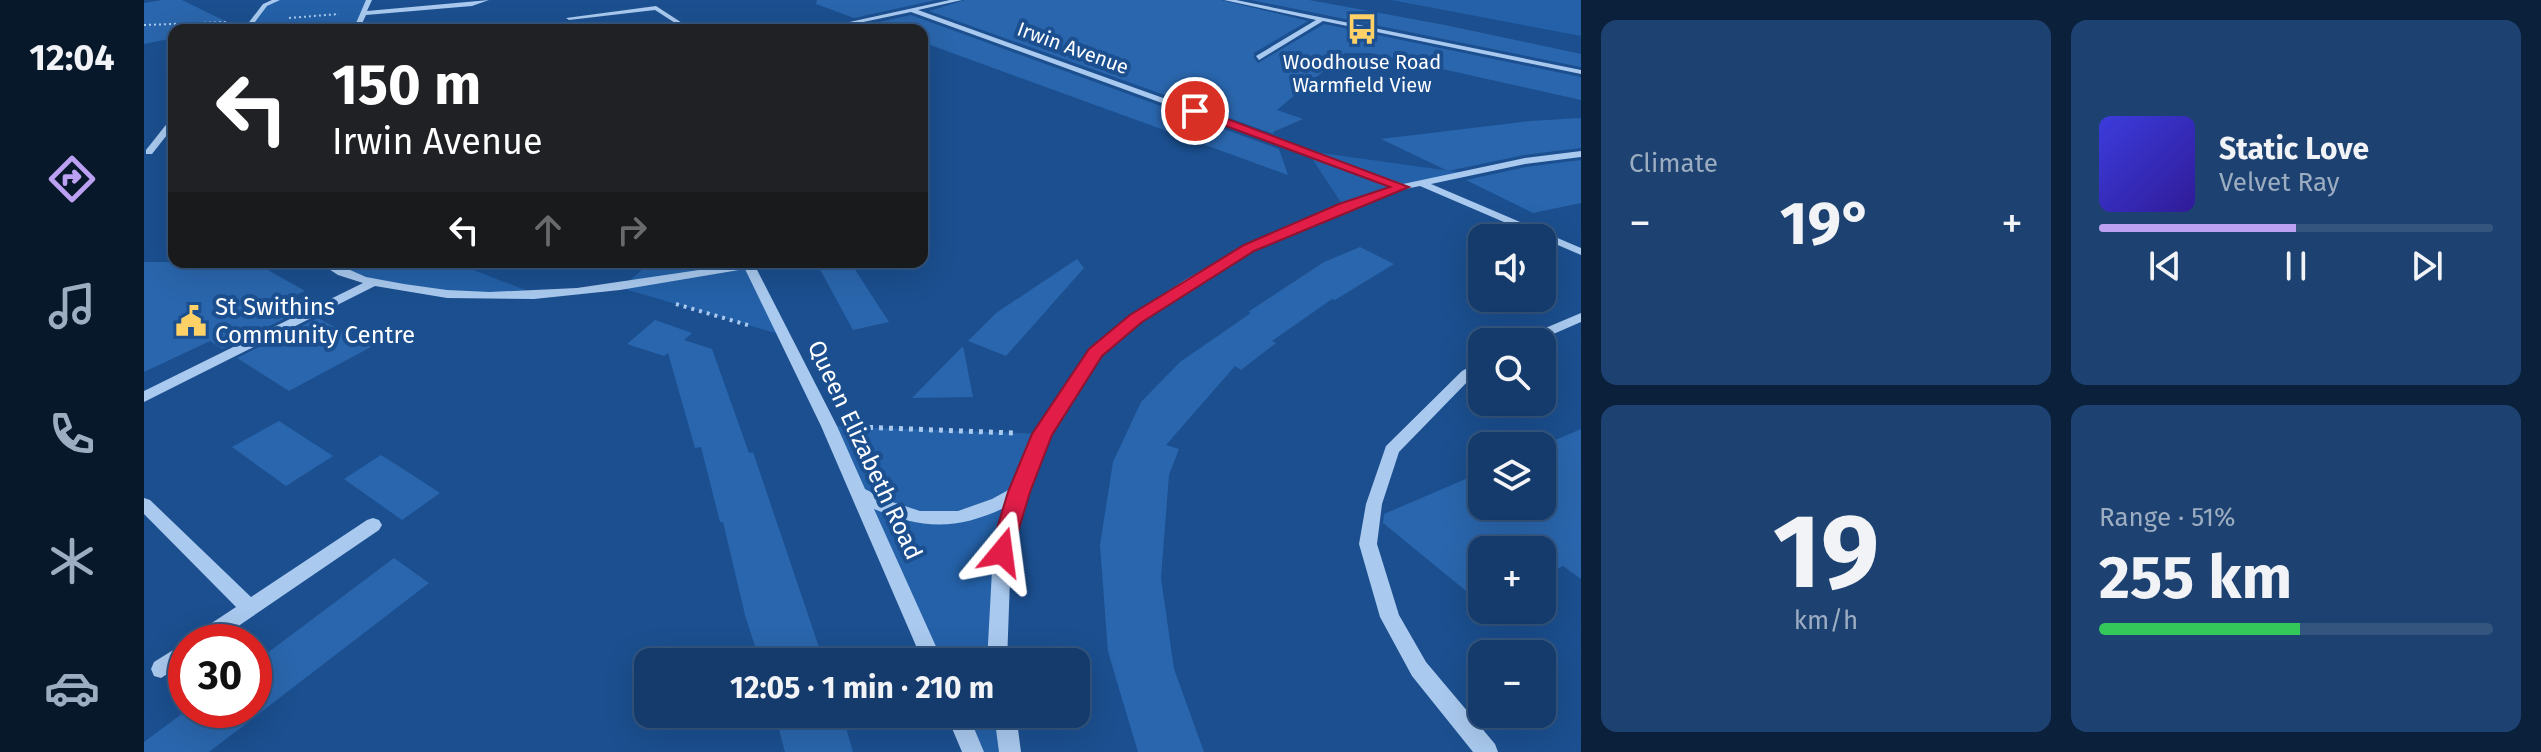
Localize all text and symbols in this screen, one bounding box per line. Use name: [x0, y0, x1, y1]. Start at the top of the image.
bus stop icon: Woodhouse Road Warmfield View: [1345, 12, 1379, 46]
street label: Irwin Avenue: [1014, 17, 1132, 79]
text: 12:04: [29, 36, 115, 80]
place label: Woodhouse Road Warmfield View: [1283, 50, 1441, 97]
text: 150 m: [332, 52, 481, 119]
icon: left: [200, 56, 304, 160]
pin: [1161, 77, 1229, 145]
icon: arrive: [1173, 89, 1217, 133]
text: Irwin Avenue: [332, 120, 543, 164]
text: Static Love: [2219, 131, 2369, 167]
text: Climate: [1629, 148, 1718, 179]
icon: directions: [44, 151, 100, 207]
text: Velvet Ray: [2219, 167, 2339, 198]
text: 19°: [1780, 188, 1872, 260]
text: −: [1629, 197, 1651, 250]
text: +: [2001, 197, 2023, 250]
icon: left: [442, 208, 486, 252]
icon: ahead: [526, 208, 570, 252]
icon: right: [610, 208, 654, 252]
map controls: [1468, 224, 1556, 728]
button: sound: [1468, 224, 1556, 312]
icon: previous: [2143, 244, 2187, 288]
icon: pause: [2274, 244, 2318, 288]
icon: next: [2405, 244, 2449, 288]
icon: music: [44, 278, 100, 334]
place label: St Swithins Community Centre: [215, 293, 415, 349]
public building icon: St Swithins Community Centre: [174, 304, 208, 338]
button: search: [1468, 328, 1556, 416]
street label: Queen Elizabeth Road: [802, 336, 928, 564]
icon: phone: [44, 406, 100, 462]
button: layers: [1468, 432, 1556, 520]
text: 19: [1773, 490, 1879, 615]
text: Range · 51%: [2099, 502, 2236, 533]
position arrow: [960, 510, 1044, 594]
icon: climate: [44, 533, 100, 589]
button: +: [1468, 536, 1556, 624]
text: 255 km: [2099, 542, 2292, 614]
text: km/h: [1794, 605, 1858, 636]
speed limit sign: 30: [168, 624, 272, 728]
button: −: [1468, 640, 1556, 728]
icon: car: [44, 660, 100, 716]
text: 12:05 · 1 min · 210 m: [730, 670, 994, 706]

